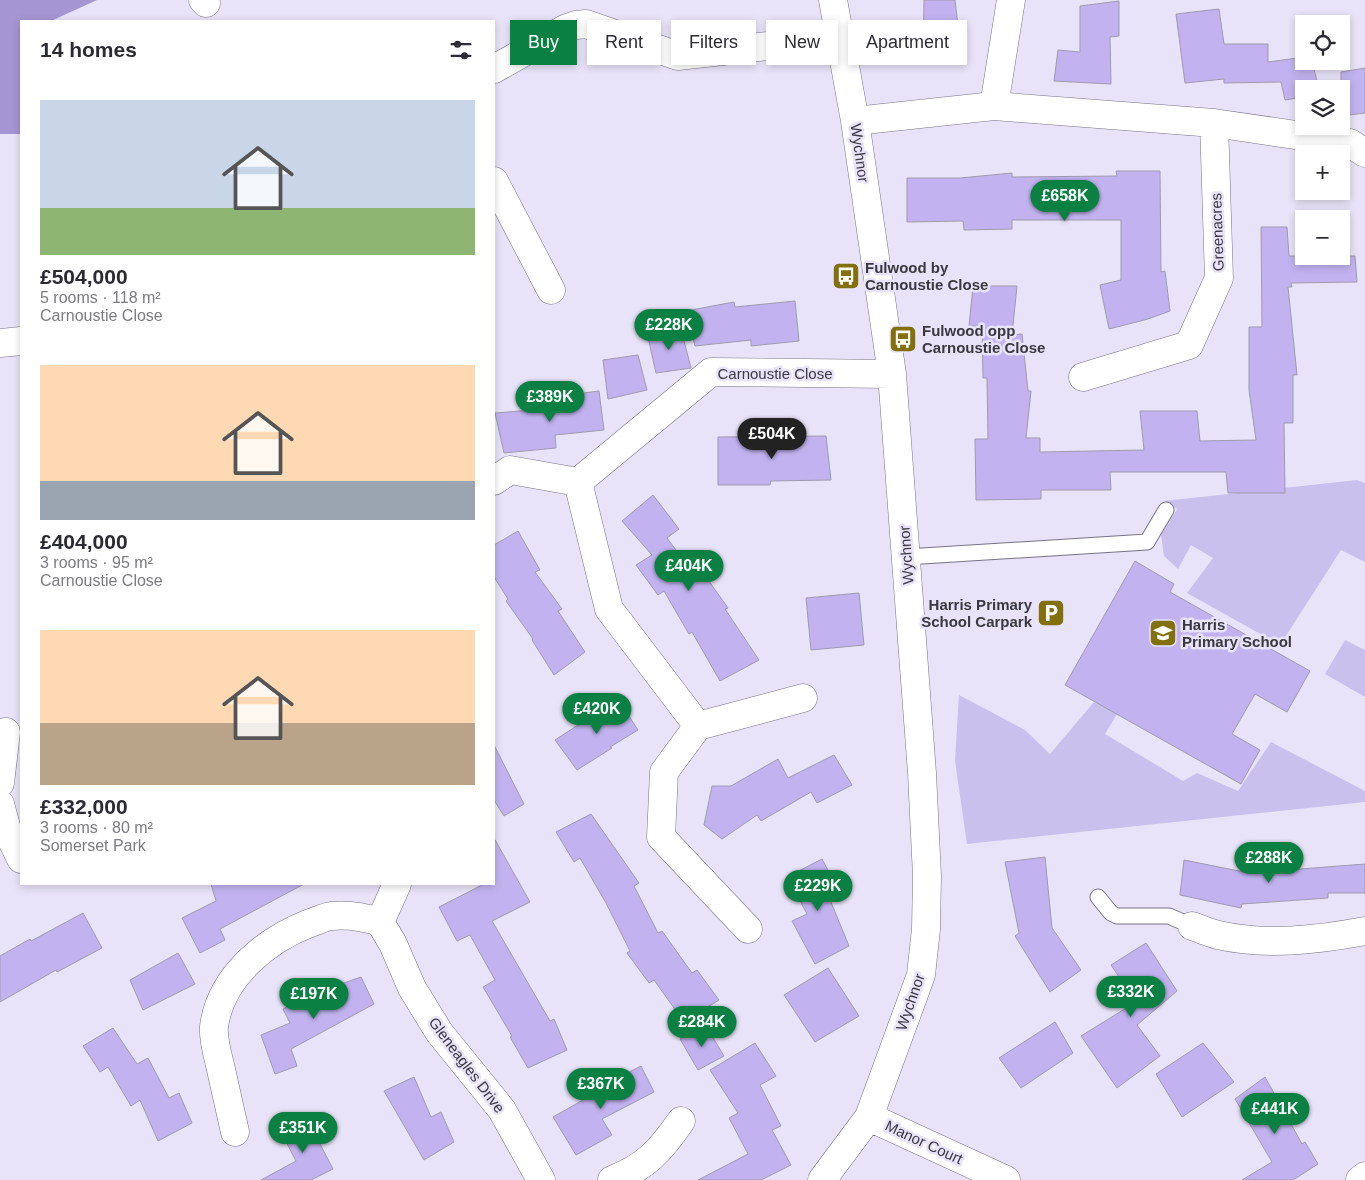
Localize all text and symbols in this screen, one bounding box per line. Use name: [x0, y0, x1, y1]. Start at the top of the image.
map controls: [1295, 15, 1350, 265]
button: locate: [1295, 15, 1350, 70]
chip: Buy: [510, 20, 577, 65]
chip: Rent: [587, 20, 661, 65]
chip: Filters: [671, 20, 756, 65]
chip: New: [766, 20, 838, 65]
chip: Apartment: [848, 20, 967, 65]
icon: filters: [447, 36, 475, 64]
text: 14 homes: [40, 38, 137, 61]
button: layers: [1295, 80, 1350, 135]
street label: Wychnor: [847, 123, 873, 183]
icon: home: [213, 133, 303, 223]
button: +: [1295, 145, 1350, 200]
pin: £658K: [1030, 180, 1100, 222]
text: £658K: [1041, 187, 1089, 204]
street label: Greenacres: [1207, 193, 1227, 271]
button: −: [1295, 210, 1350, 265]
place label: Fulwood by Carnoustie Close: [865, 259, 988, 293]
bus stop icon: Fulwood by Carnoustie Close: [831, 261, 861, 291]
text: £504,000: [40, 265, 128, 288]
text: 5 rooms · 118 m²: [40, 289, 161, 306]
text: Carnoustie Close: [40, 307, 163, 324]
pin: £228K: [634, 308, 704, 351]
text: £228K: [645, 316, 693, 333]
place label: Fulwood opp Carnoustie Close: [922, 322, 1045, 356]
bus stop icon: Fulwood opp Carnoustie Close: [888, 324, 918, 354]
street label: Carnoustie Close: [717, 365, 833, 382]
pin: £389K: [515, 380, 585, 423]
text: £389K: [526, 388, 574, 405]
icon: home: [213, 398, 303, 488]
pin: £504K: [737, 418, 807, 460]
text: £504K: [748, 425, 796, 442]
street label: Wychnor: [895, 525, 917, 585]
text: £404,000: [40, 530, 128, 553]
pin: £404K: [654, 550, 724, 592]
text: 3 rooms · 95 m²: [40, 554, 153, 571]
text: £404K: [665, 557, 713, 574]
text: Carnoustie Close: [40, 572, 163, 589]
place label: Harris Primary School Carpark: [921, 596, 1033, 630]
parking icon: Harris Primary School Carpark: [1036, 598, 1066, 628]
place label: Harris Primary School: [1182, 616, 1292, 650]
school or university icon: Harris Primary School: [1148, 618, 1178, 648]
icon: home: [213, 663, 303, 753]
pin: £420K: [562, 692, 632, 735]
text: £420K: [573, 700, 621, 717]
text: £332,000: [40, 795, 128, 818]
text: 3 rooms · 80 m²: [40, 819, 153, 836]
text: Somerset Park: [40, 837, 146, 854]
pin: £288K: [1234, 842, 1304, 884]
text: £288K: [1245, 849, 1293, 866]
pin: £229K: [783, 870, 853, 912]
text: £229K: [794, 877, 842, 894]
street label: Wychnor: [892, 971, 928, 1033]
pin: £332K: [1096, 976, 1166, 1018]
pin: £197K: [279, 978, 349, 1020]
text: £332K: [1107, 983, 1155, 1000]
text: £197K: [290, 985, 338, 1002]
pin: £284K: [667, 1006, 737, 1048]
text: £284K: [678, 1013, 726, 1030]
street label: Gleneagles Drive: [426, 1014, 508, 1116]
pin: £367K: [566, 1068, 636, 1110]
text: £367K: [577, 1075, 625, 1092]
pin: £441K: [1240, 1092, 1310, 1135]
text: £441K: [1251, 1100, 1299, 1117]
pin: £351K: [268, 1112, 338, 1154]
street label: Manor Court: [883, 1117, 966, 1168]
text: £351K: [279, 1119, 327, 1136]

